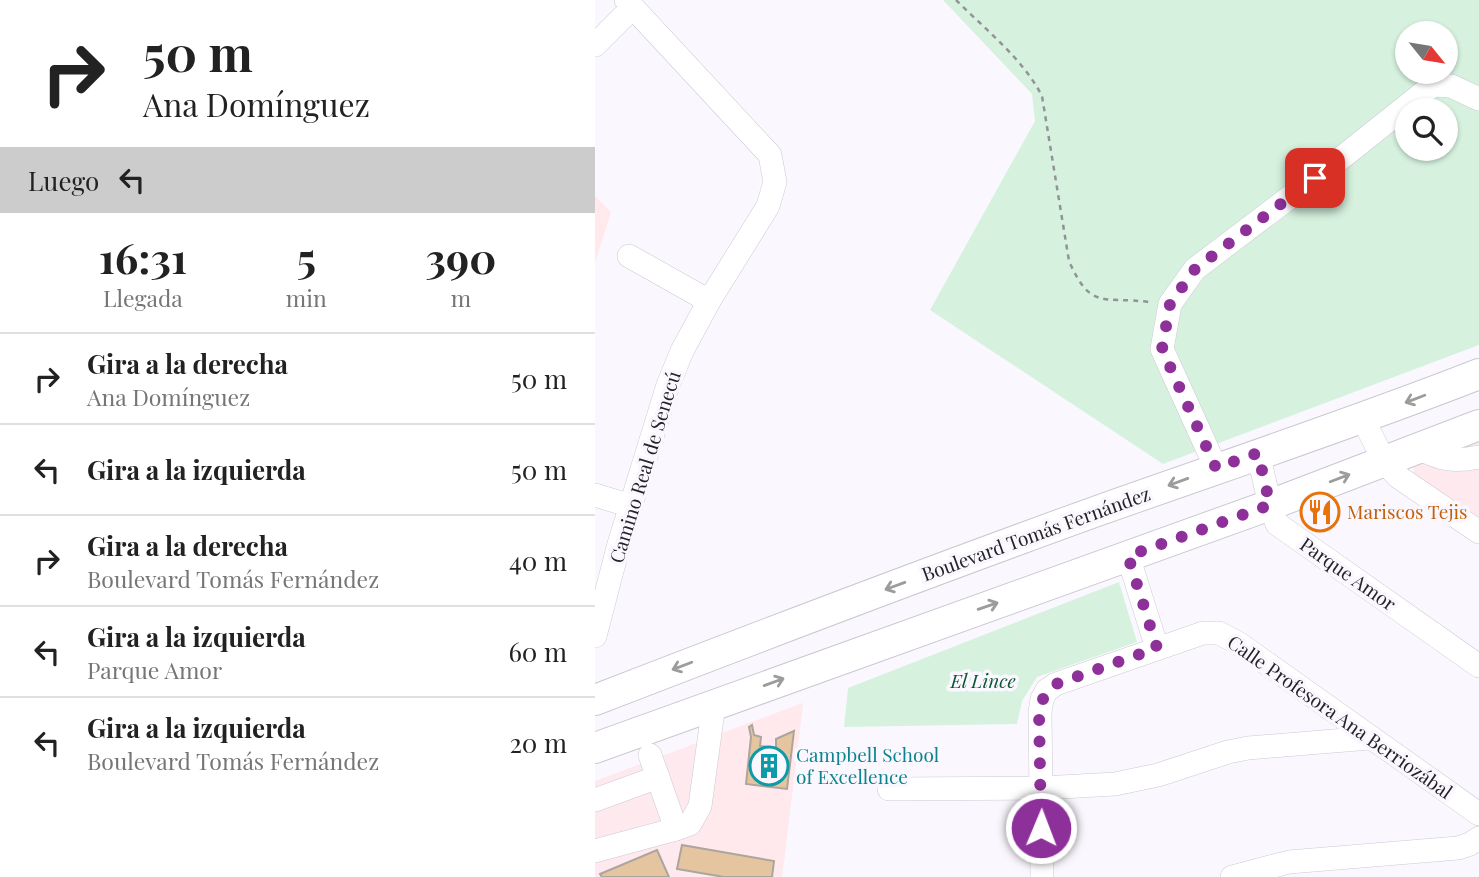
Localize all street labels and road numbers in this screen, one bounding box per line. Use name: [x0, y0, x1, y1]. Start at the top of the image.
street label: Camino Real de Senecú: [602, 368, 686, 566]
street label: Boulevard Tomás Fernández: [918, 480, 1153, 587]
street label: Parque Amor: [1295, 531, 1402, 616]
street label: Calle Profesora Ana Berriozábal: [1223, 628, 1459, 804]

